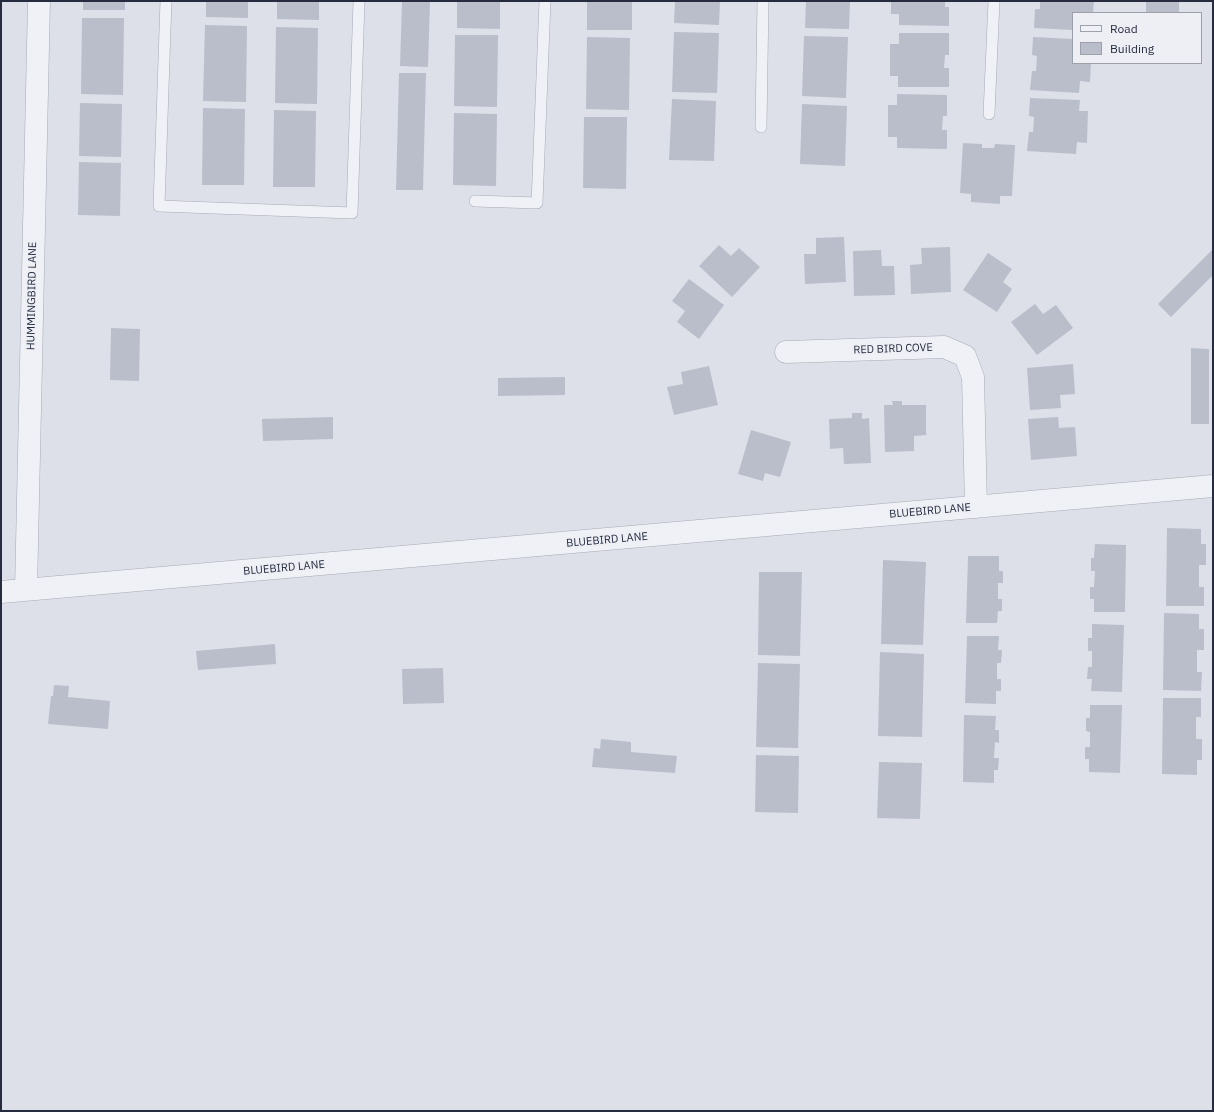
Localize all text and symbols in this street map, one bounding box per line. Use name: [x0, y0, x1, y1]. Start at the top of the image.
legend: [1072, 12, 1202, 64]
text: Road: [1110, 21, 1138, 36]
text: Building: [1110, 41, 1154, 56]
street label: HUMMINGBIRD LANE: [24, 242, 40, 350]
street label: RED BIRD COVE: [853, 341, 933, 357]
street label: BLUEBIRD LANE: [889, 501, 971, 521]
street label: BLUEBIRD LANE: [566, 530, 648, 550]
street label: BLUEBIRD LANE: [243, 558, 325, 578]

